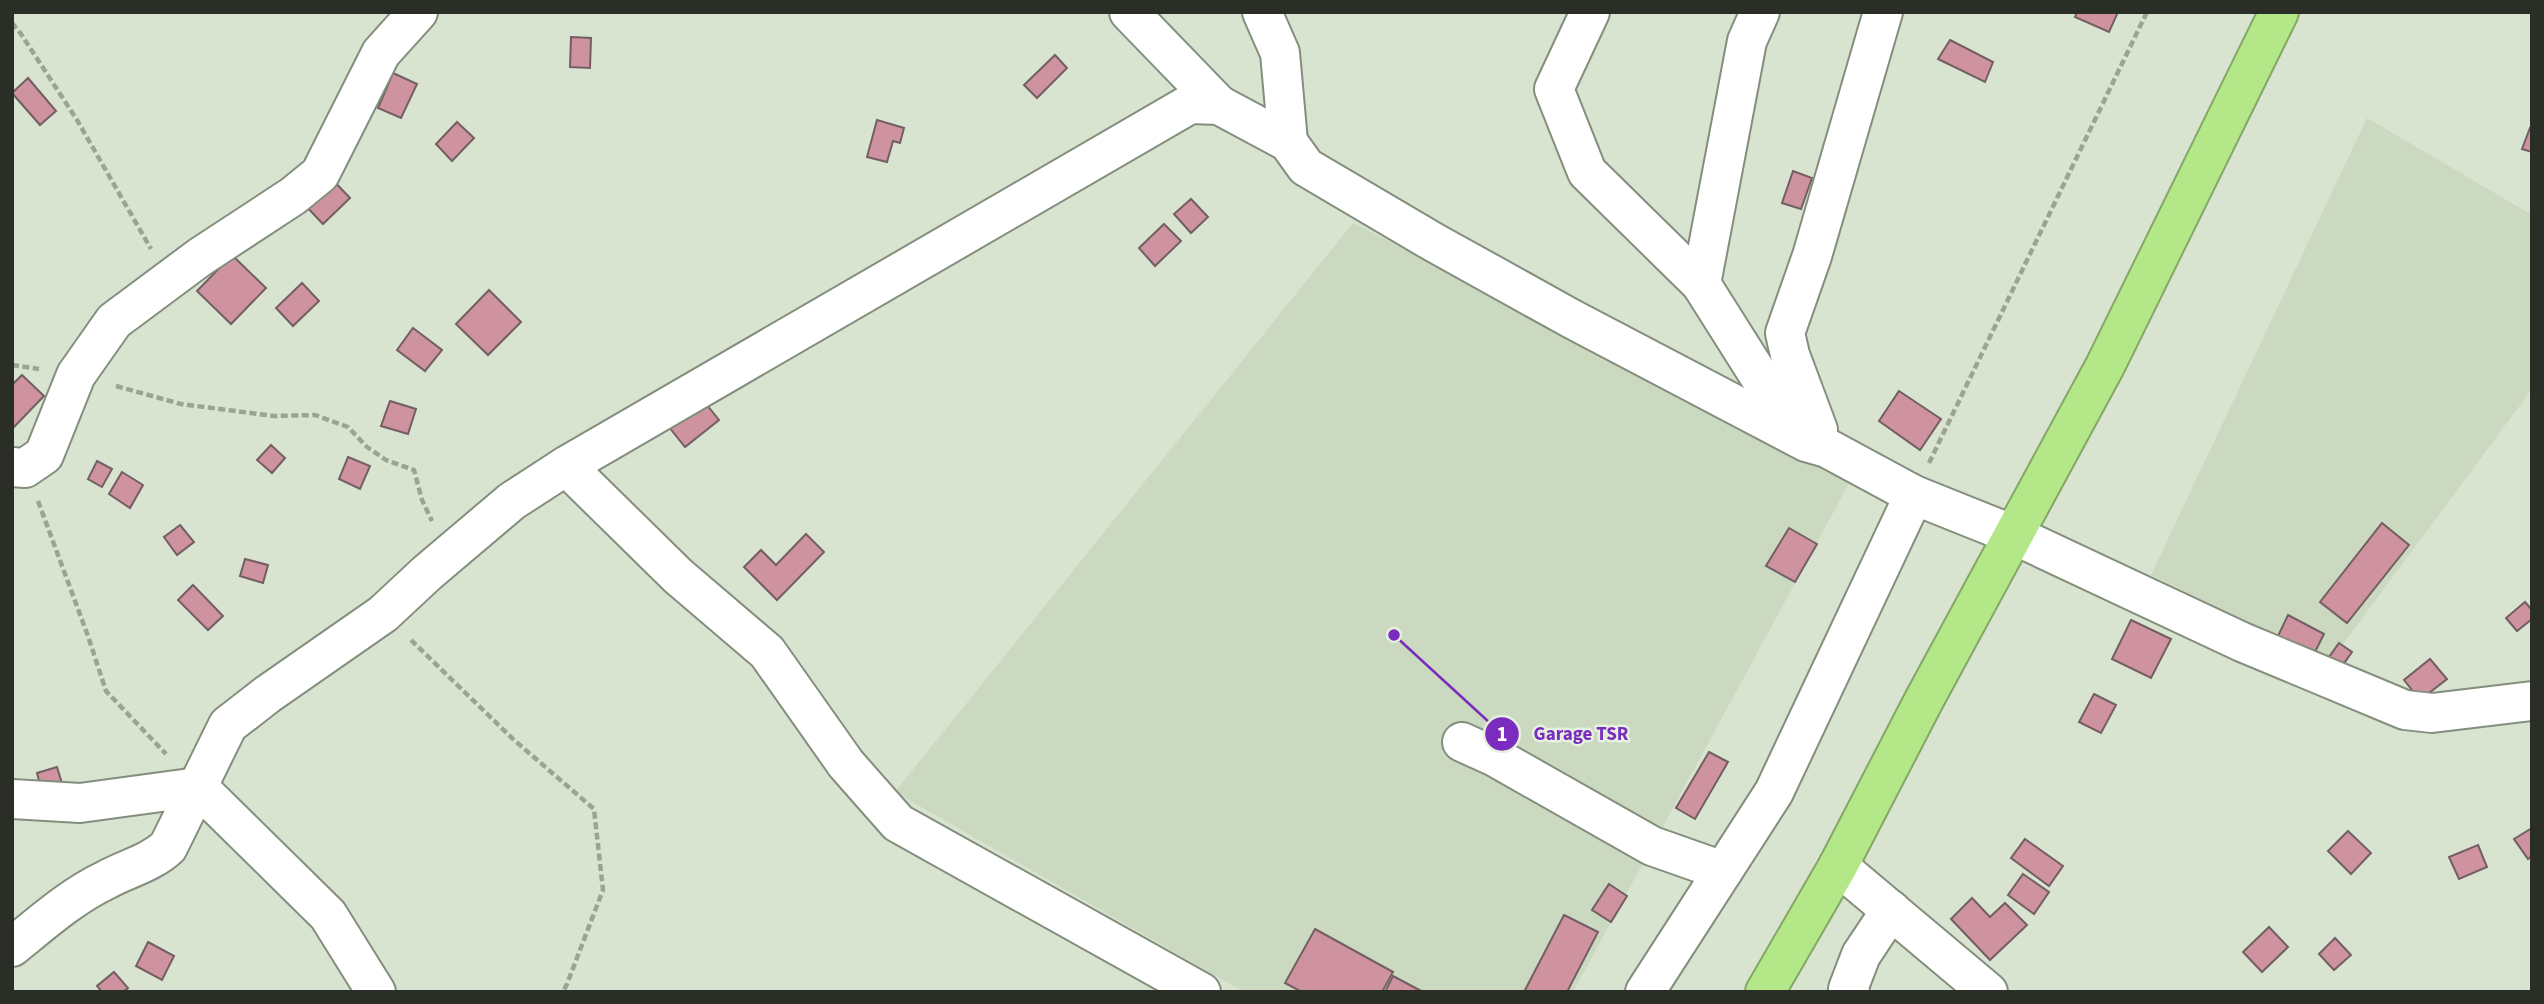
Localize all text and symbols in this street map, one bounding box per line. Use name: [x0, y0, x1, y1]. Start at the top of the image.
callout: Garage TSR: [1485, 714, 1643, 754]
text: 1: [1496, 719, 1508, 749]
text: Garage TSR: [1534, 721, 1629, 748]

